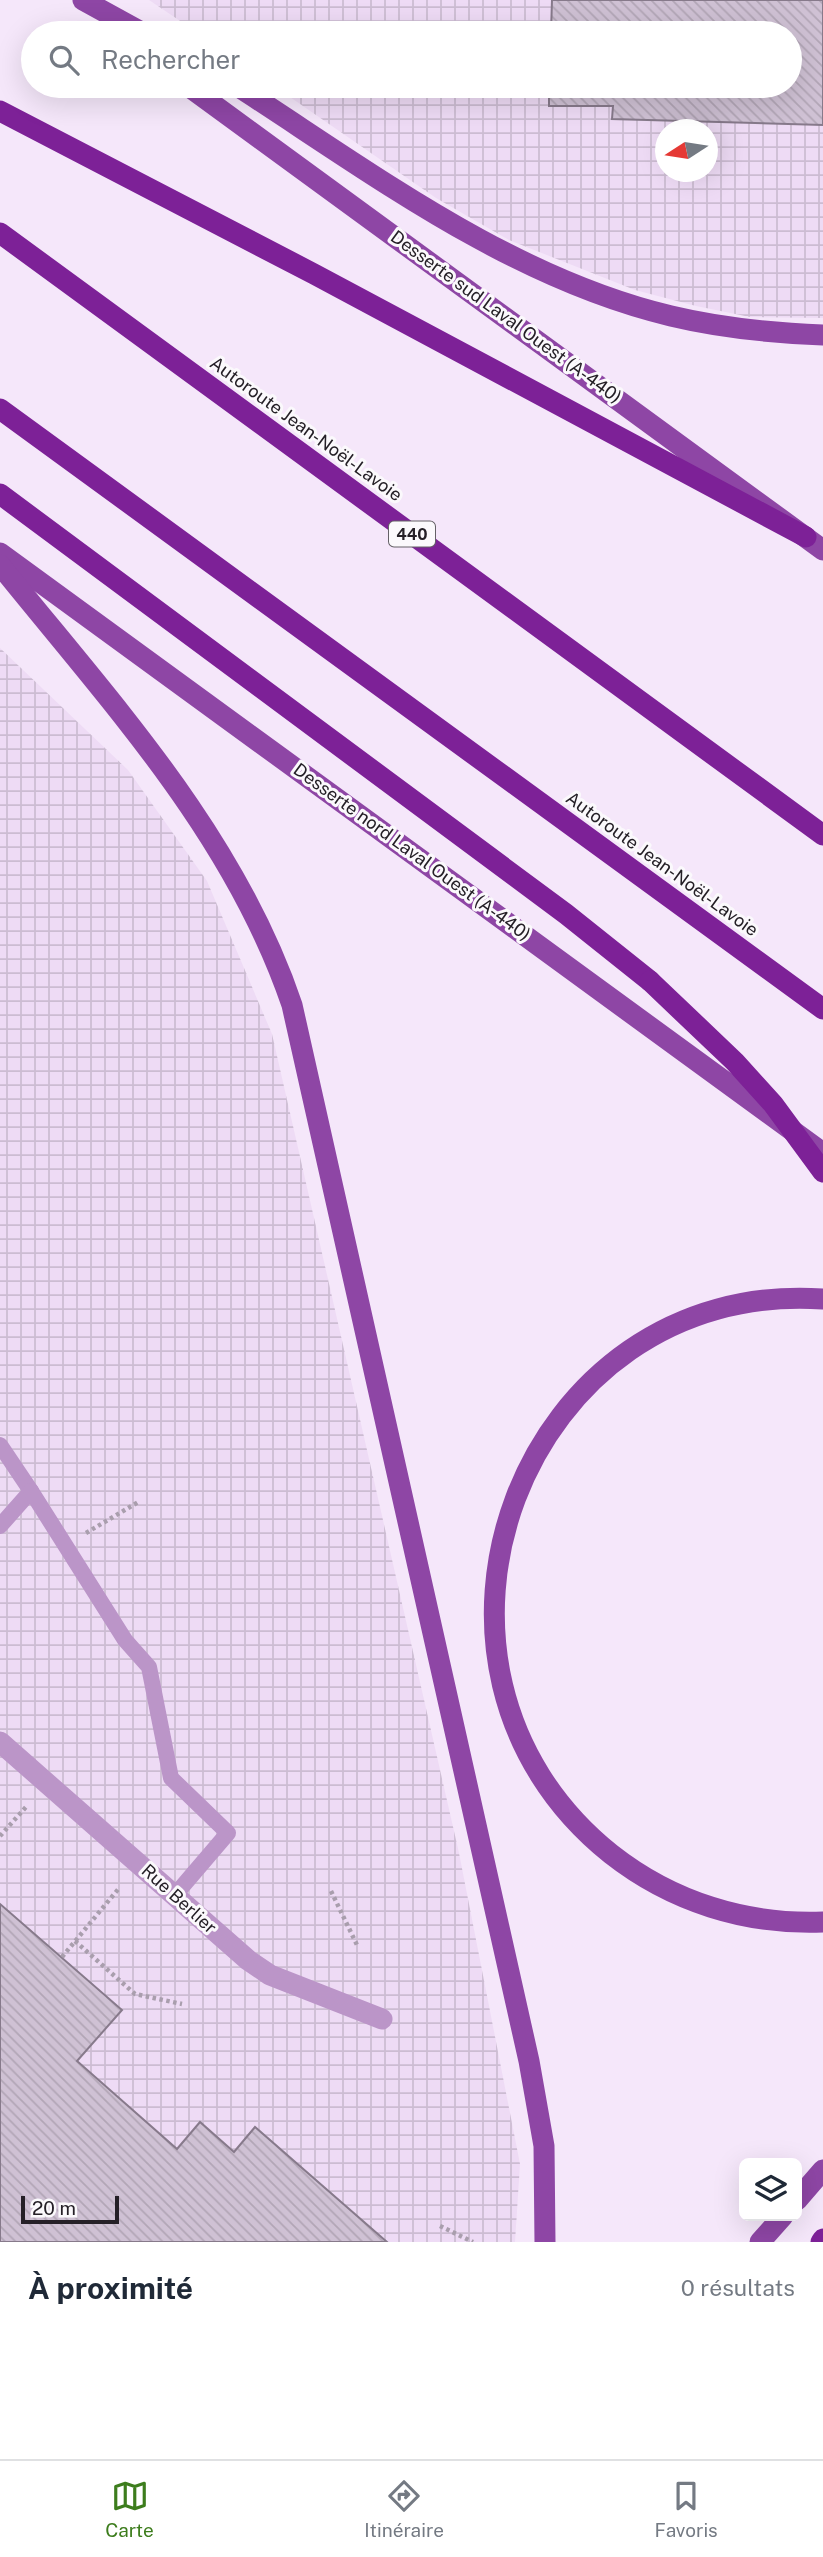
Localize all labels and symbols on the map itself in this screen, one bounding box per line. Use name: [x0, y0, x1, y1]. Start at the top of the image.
north arrow: [655, 119, 718, 182]
street label: Desserte sud Laval Ouest (A-440): [387, 226, 626, 407]
street label: Autoroute Jean-Noël-Lavoie: [206, 352, 406, 505]
road number: 440: [389, 522, 435, 547]
street label: Desserte nord Laval Ouest (A-440): [290, 759, 535, 945]
street label: Autoroute Jean-Noël-Lavoie: [562, 787, 762, 940]
street label: Rue Berlier: [138, 1860, 221, 1938]
scale bar: [21, 2193, 119, 2225]

